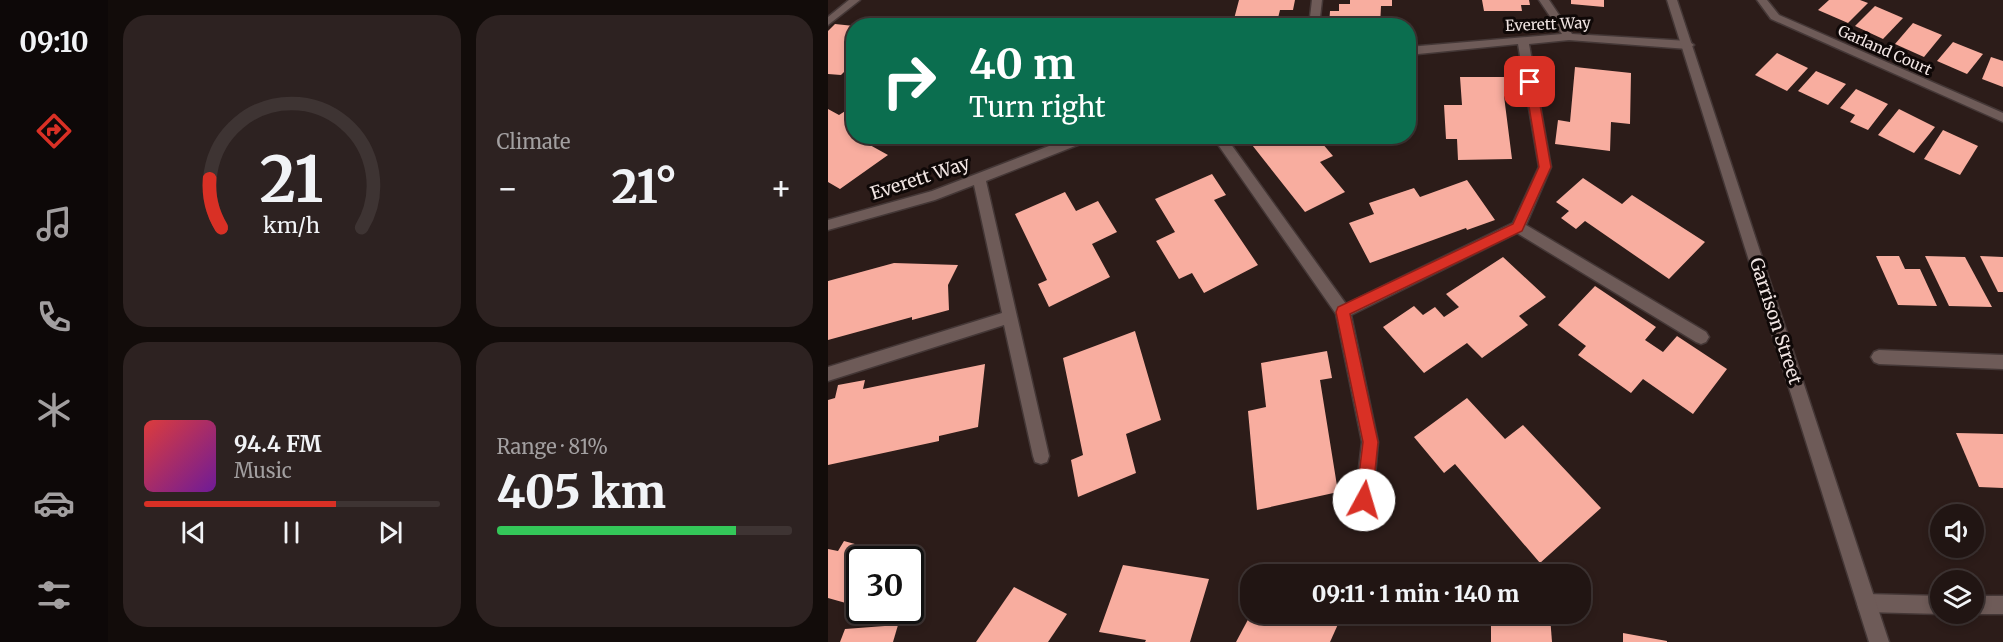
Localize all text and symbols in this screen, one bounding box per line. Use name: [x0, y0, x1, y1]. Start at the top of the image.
street label: Everett Way: [1505, 13, 1591, 35]
street label: Garland Court: [1835, 21, 1935, 79]
text: 09:10: [19, 25, 89, 59]
text: 40 m: [969, 38, 1075, 90]
icon: right: [870, 42, 948, 120]
pin: [1504, 56, 1555, 107]
icon: arrive: [1513, 65, 1546, 98]
text: Turn right: [969, 90, 1106, 124]
icon: directions: [33, 110, 75, 152]
text: Climate: [497, 129, 571, 154]
text: 21: [260, 141, 324, 219]
street label: Everett Way: [868, 151, 973, 205]
text: 21°: [611, 159, 677, 215]
text: −: [497, 168, 519, 209]
text: +: [770, 168, 792, 209]
icon: music: [33, 203, 75, 245]
text: km/h: [263, 212, 320, 239]
street label: Garrison Street: [1745, 255, 1807, 387]
icon: phone: [33, 296, 75, 338]
icon: climate: [33, 389, 75, 431]
text: 94.4 FM: [234, 430, 322, 458]
text: Range · 81%: [497, 434, 608, 459]
text: Music: [234, 458, 292, 483]
text: 405 km: [497, 464, 666, 520]
position arrow: [1332, 468, 1396, 532]
icon: car: [33, 482, 75, 524]
map controls: [1930, 504, 1984, 624]
button: sound: [1930, 504, 1984, 558]
icon: previous: [177, 516, 210, 549]
icon: pause: [275, 516, 308, 549]
icon: next: [374, 516, 407, 549]
speed limit sign: 30: [846, 546, 924, 624]
button: layers: [1930, 570, 1984, 624]
icon: filters: [33, 574, 75, 616]
text: 09:11 · 1 min · 140 m: [1312, 580, 1519, 608]

